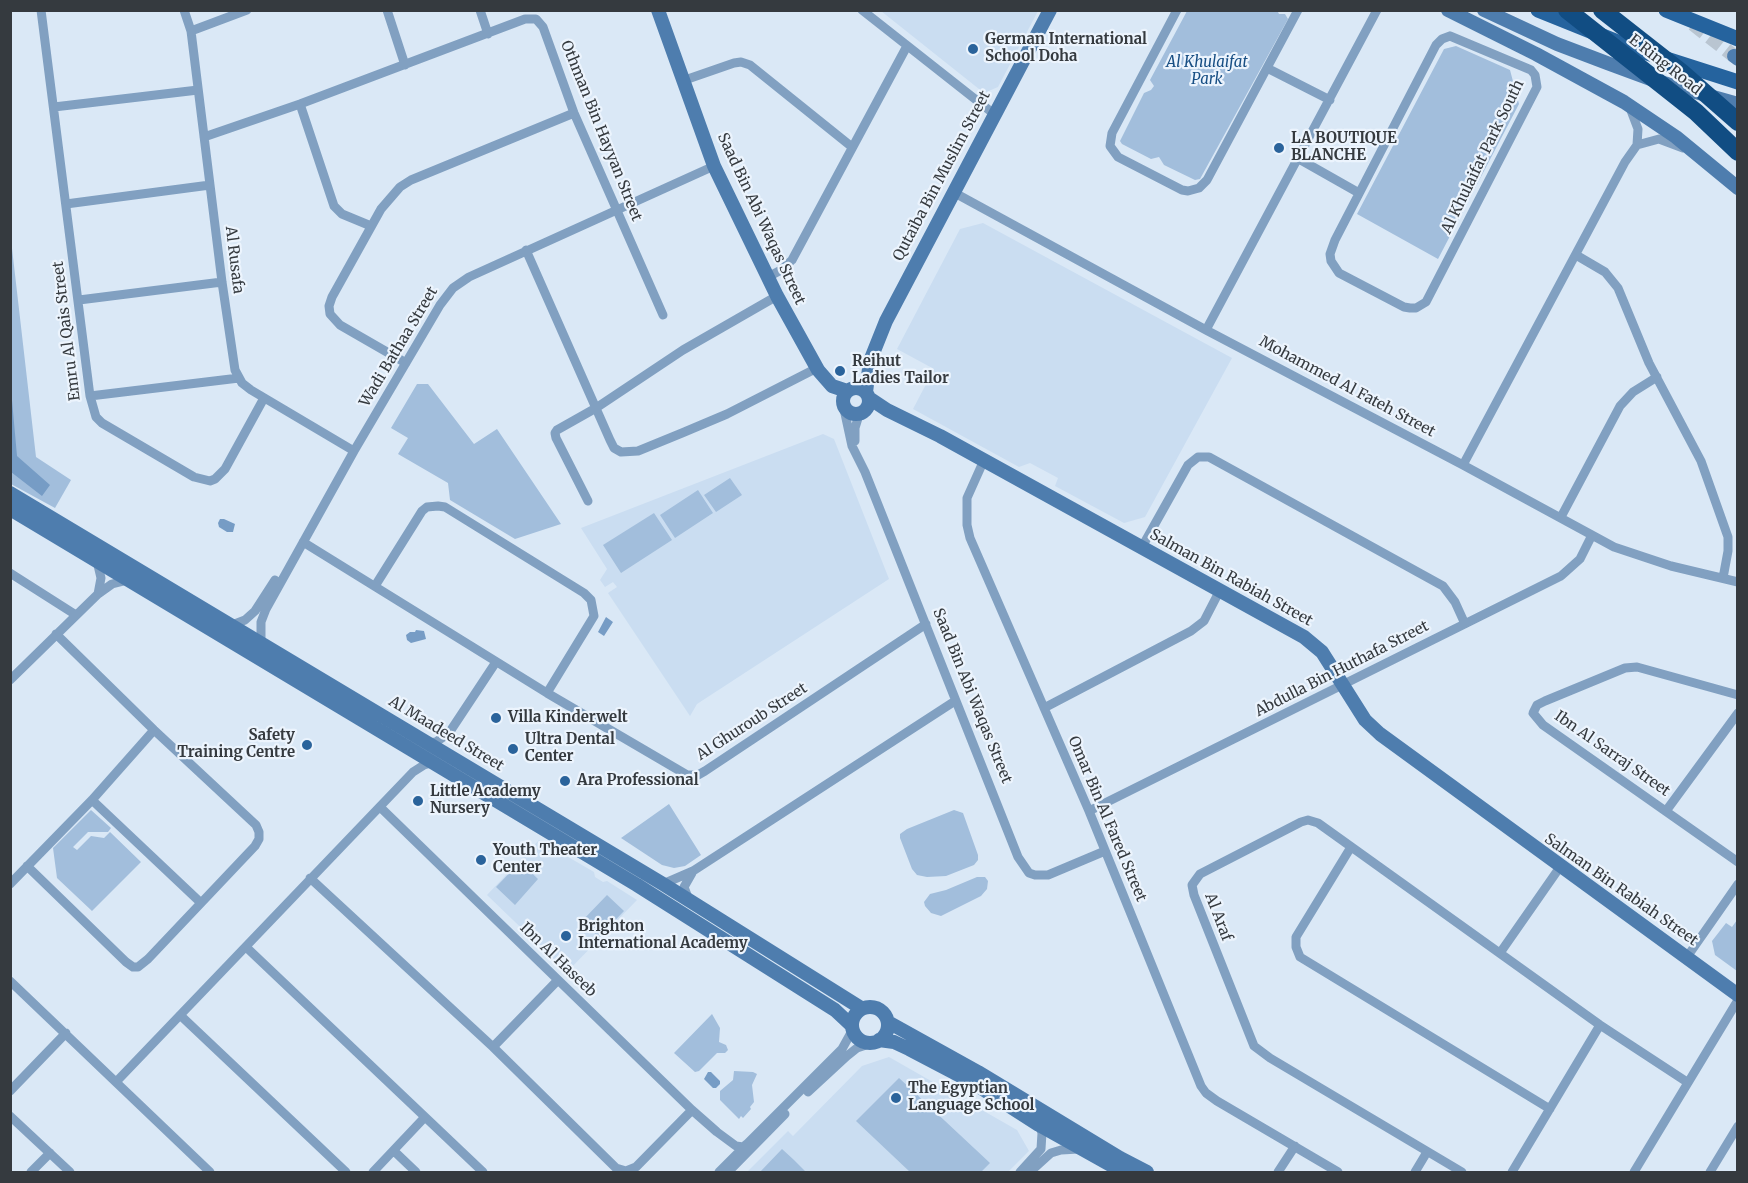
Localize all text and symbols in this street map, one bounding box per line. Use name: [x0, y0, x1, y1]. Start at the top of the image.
place label: German International School Doha: [985, 31, 1147, 66]
street label: E Ring Road: [1625, 31, 1705, 99]
street label: Othman Bin Hayyan Street: [556, 38, 646, 224]
marker: German International School Doha: [966, 42, 980, 56]
park label: Al Khulaifat Park: [1166, 54, 1248, 89]
street label: Al Khulaifat Park South: [1438, 77, 1528, 237]
street label: Qutaiba Bin Muslim Street: [889, 88, 995, 264]
street label: Saad Bin Abi Waqas Street: [713, 130, 809, 308]
place label: LA BOUTIQUE BLANCHE: [1291, 130, 1397, 165]
marker: LA BOUTIQUE BLANCHE: [1272, 141, 1286, 155]
street label: Al Rusafa: [221, 225, 247, 295]
street label: Emru Al Qais Street: [49, 260, 85, 402]
street label: Wadi Bathaa Street: [356, 284, 442, 410]
street label: Mohammed Al Fateh Street: [1256, 333, 1438, 441]
place label: Reihut Ladies Tailor: [852, 353, 949, 388]
marker: Reihut Ladies Tailor: [833, 364, 847, 378]
street label: Salman Bin Rabiah Street: [1146, 526, 1316, 630]
street label: Saad Bin Abi Waqas Street: [929, 606, 1015, 786]
street label: Abdulla Bin Huthafa Street: [1252, 617, 1432, 721]
street label: Al Ghuroub Street: [693, 679, 811, 765]
street label: Al Maadeed Street: [385, 693, 507, 775]
street label: Ibn Al Sarraj Street: [1551, 707, 1673, 801]
place label: Villa Kinderwelt: [508, 709, 628, 727]
marker: Villa Kinderwelt: [489, 711, 503, 725]
place label: Safety Training Centre: [177, 727, 295, 762]
place label: Ultra Dental Center: [525, 731, 615, 766]
street label: Omar Bin Al Fared Street: [1064, 734, 1150, 904]
marker: Safety Training Centre: [300, 738, 314, 752]
marker: Ultra Dental Center: [506, 742, 520, 756]
place label: Ara Professional: [577, 772, 699, 790]
marker: Ara Professional: [558, 774, 572, 788]
place label: Little Academy Nursery: [430, 783, 541, 818]
marker: Little Academy Nursery: [411, 794, 425, 808]
street label: Salman Bin Rabiah Street: [1541, 830, 1701, 950]
place label: Youth Theater Center: [493, 842, 597, 877]
marker: Youth Theater Center: [474, 853, 488, 867]
street label: Al Araf: [1201, 890, 1235, 944]
place label: Brighton International Academy: [578, 918, 748, 953]
street label: Ibn Al Haseeb: [516, 919, 600, 1001]
marker: Brighton International Academy: [559, 929, 573, 943]
place label: The Egyptian Language School: [908, 1080, 1034, 1115]
marker: The Egyptian Language School: [889, 1091, 903, 1105]

